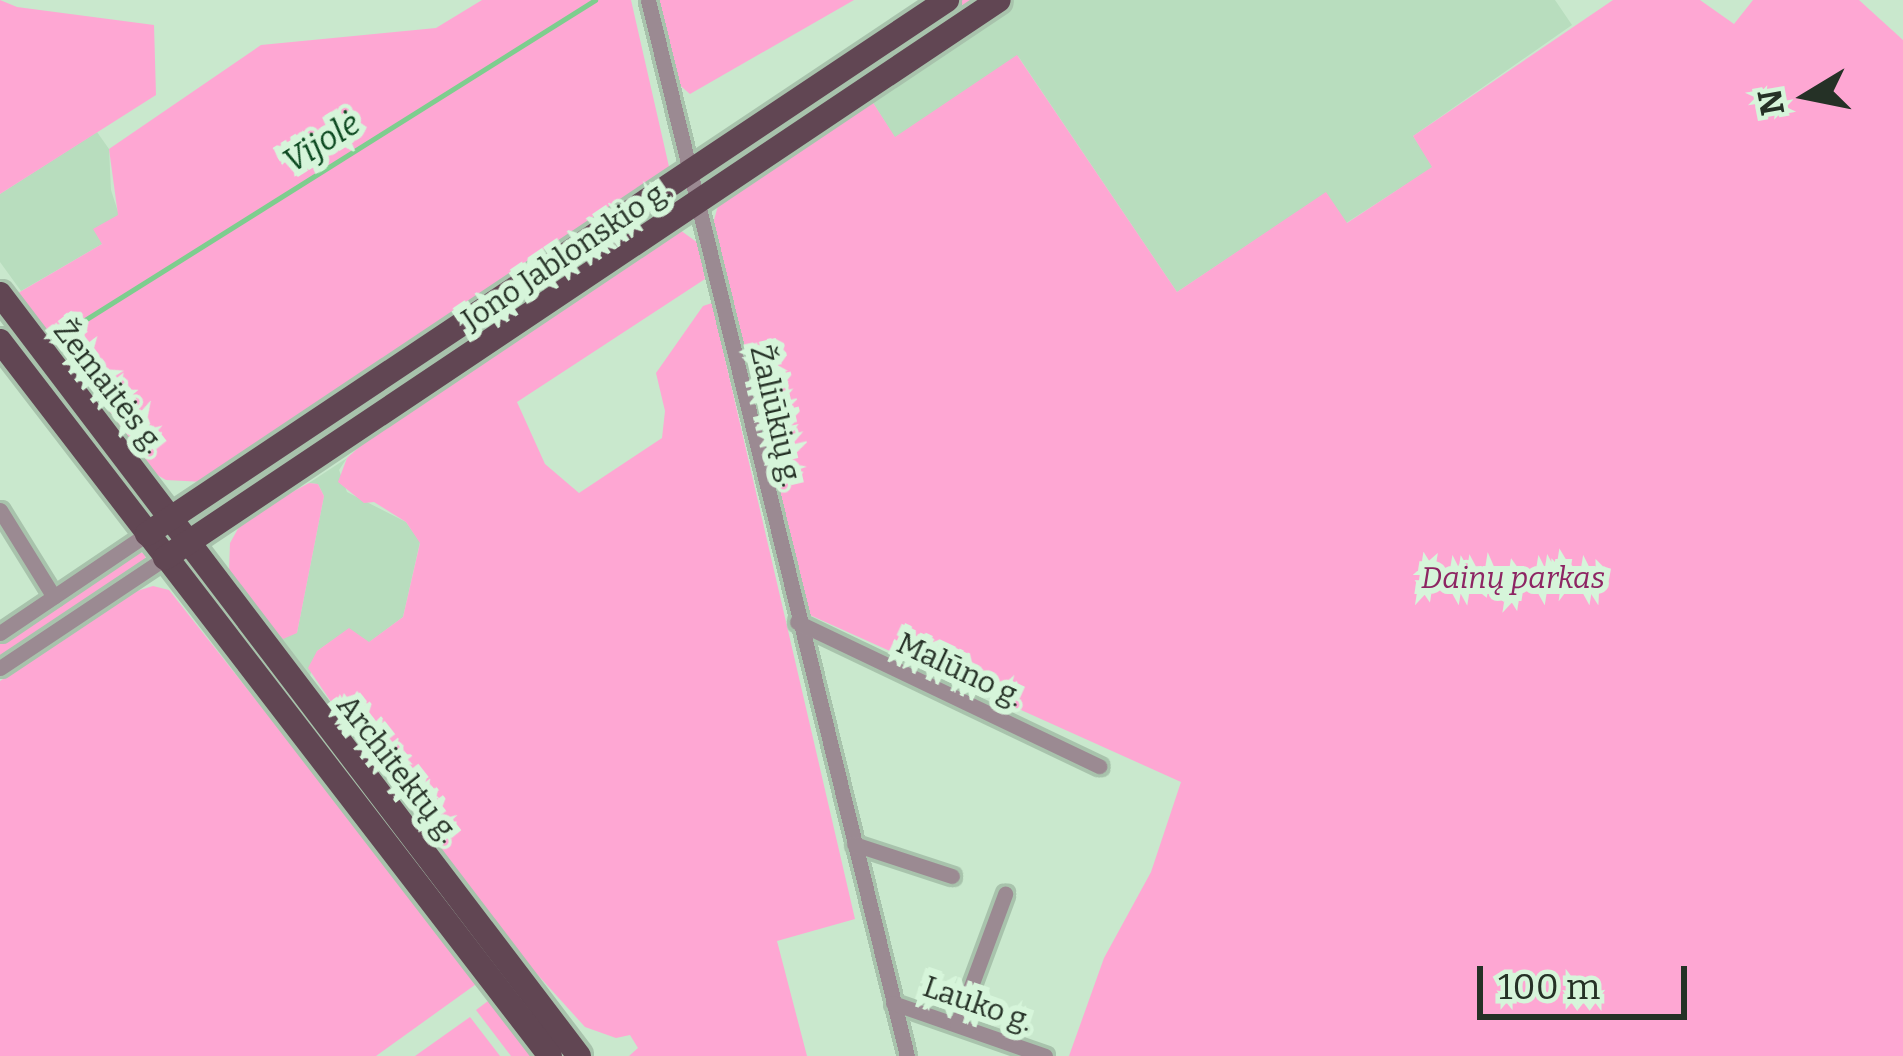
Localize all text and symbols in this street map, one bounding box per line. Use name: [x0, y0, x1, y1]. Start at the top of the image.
north arrow: [1747, 36, 1867, 156]
text: N: [1750, 86, 1793, 118]
water label: Vijolė: [276, 104, 368, 182]
street label: Jono Jablonskio g.: [455, 172, 677, 338]
street label: Žemaitės g.: [46, 313, 172, 461]
street label: Žaliūkių g.: [742, 342, 810, 490]
park label: Dainų parkas: [1421, 560, 1605, 596]
street label: Malūno g.: [891, 625, 1029, 715]
street label: Architektų g.: [329, 688, 467, 850]
scale bar: [1483, 942, 1693, 1016]
text: 100 m: [1498, 965, 1600, 1009]
street label: Lauko g.: [918, 969, 1038, 1039]

